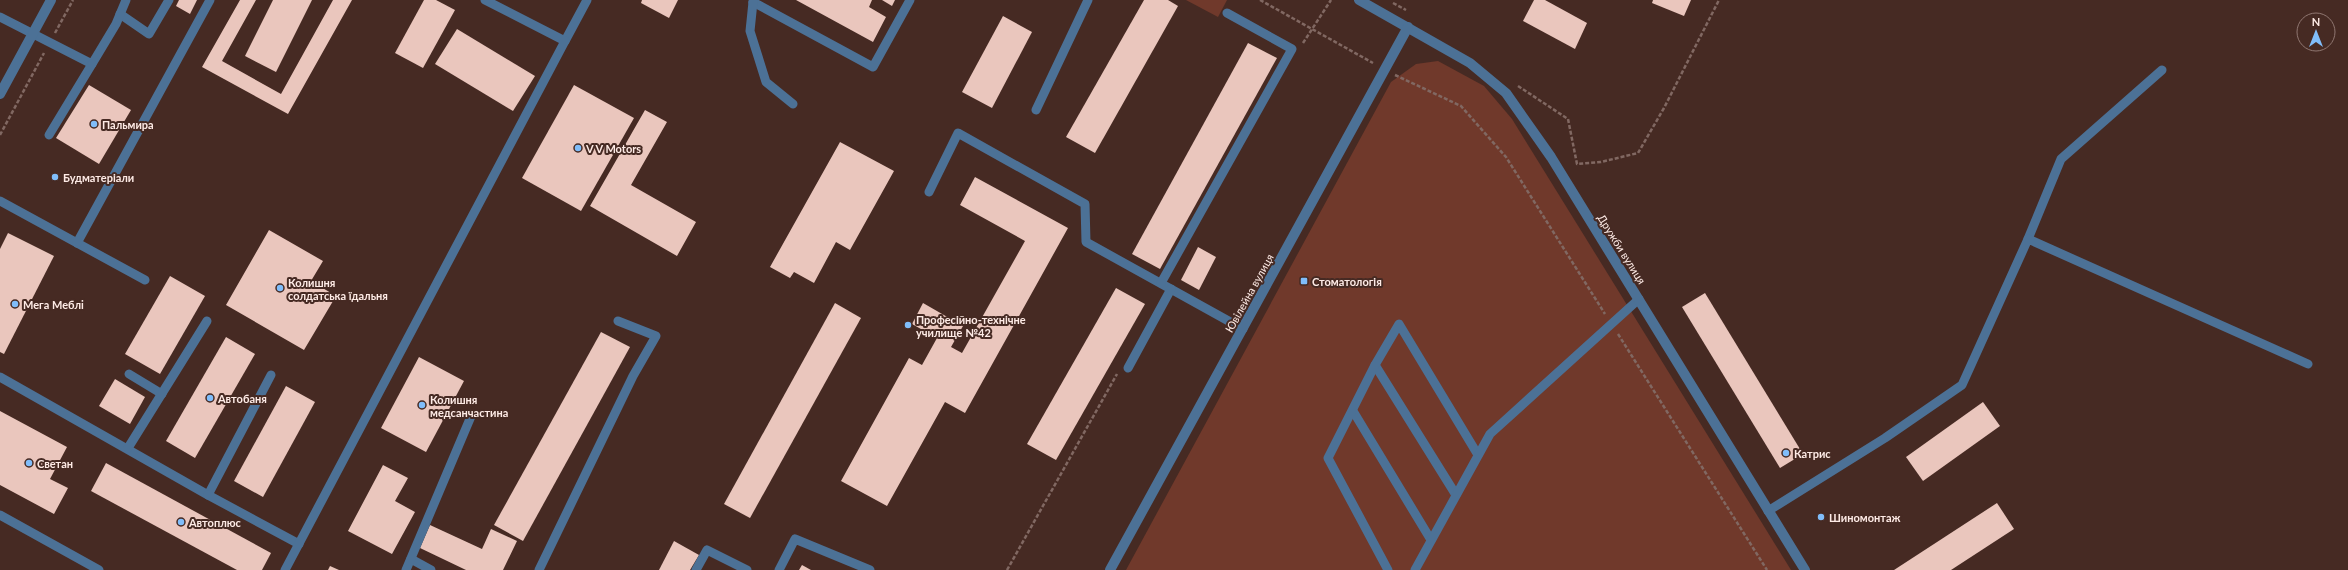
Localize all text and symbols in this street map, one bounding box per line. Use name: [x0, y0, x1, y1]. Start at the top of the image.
north arrow: [2296, 12, 2336, 52]
text: N: [2312, 15, 2320, 28]
place label: Пальмира: [102, 118, 154, 131]
marker: Пальмира: [89, 119, 99, 129]
place label: V V Motors: [585, 142, 641, 155]
marker: V V Motors: [573, 143, 583, 153]
place label: Будматеріали: [63, 171, 134, 184]
marker: Будматеріали: [50, 172, 60, 182]
street label: Дружби вулиця: [1595, 212, 1649, 286]
street label: Ювілейна вулиця: [1222, 251, 1276, 335]
place label: Стоматологія: [1312, 275, 1382, 288]
place label: Колишня солдатська їдальня: [288, 276, 388, 302]
marker: Стоматологія: [1299, 276, 1309, 286]
marker: Колишня солдатська їдальня: [275, 283, 285, 293]
place label: Мега Меблi: [23, 298, 84, 311]
marker: Мега Меблi: [10, 299, 20, 309]
place label: Професійно-технічне училище №42: [916, 313, 1026, 339]
marker: Професійно-технічне училище №42: [903, 320, 913, 330]
place label: Автобаня: [217, 392, 267, 405]
marker: Автобаня: [205, 393, 215, 403]
place label: Колишня медсанчастина: [430, 393, 508, 419]
marker: Колишня медсанчастина: [417, 400, 427, 410]
place label: Катрис: [1794, 447, 1831, 460]
marker: Катрис: [1781, 448, 1791, 458]
place label: Светан: [37, 457, 73, 470]
marker: Светан: [24, 458, 34, 468]
place label: Шиномонтаж: [1829, 511, 1901, 524]
marker: Шиномонтаж: [1816, 512, 1826, 522]
place label: Автоплюс: [188, 516, 242, 529]
marker: Автоплюс: [176, 517, 186, 527]

